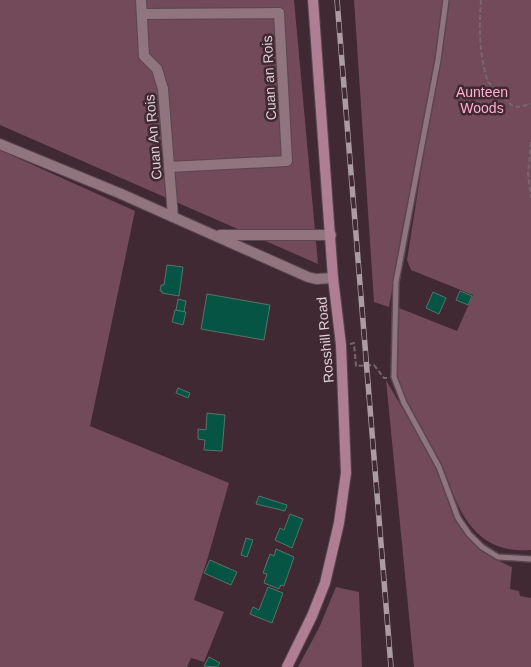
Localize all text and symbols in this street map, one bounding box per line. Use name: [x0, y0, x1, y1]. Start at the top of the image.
street label: Cuan an Rois: [259, 35, 279, 121]
park label: Aunteen Woods: [456, 84, 508, 116]
street label: Cuan An Rois: [141, 94, 165, 180]
street label: Rosshill Road: [313, 296, 337, 384]

